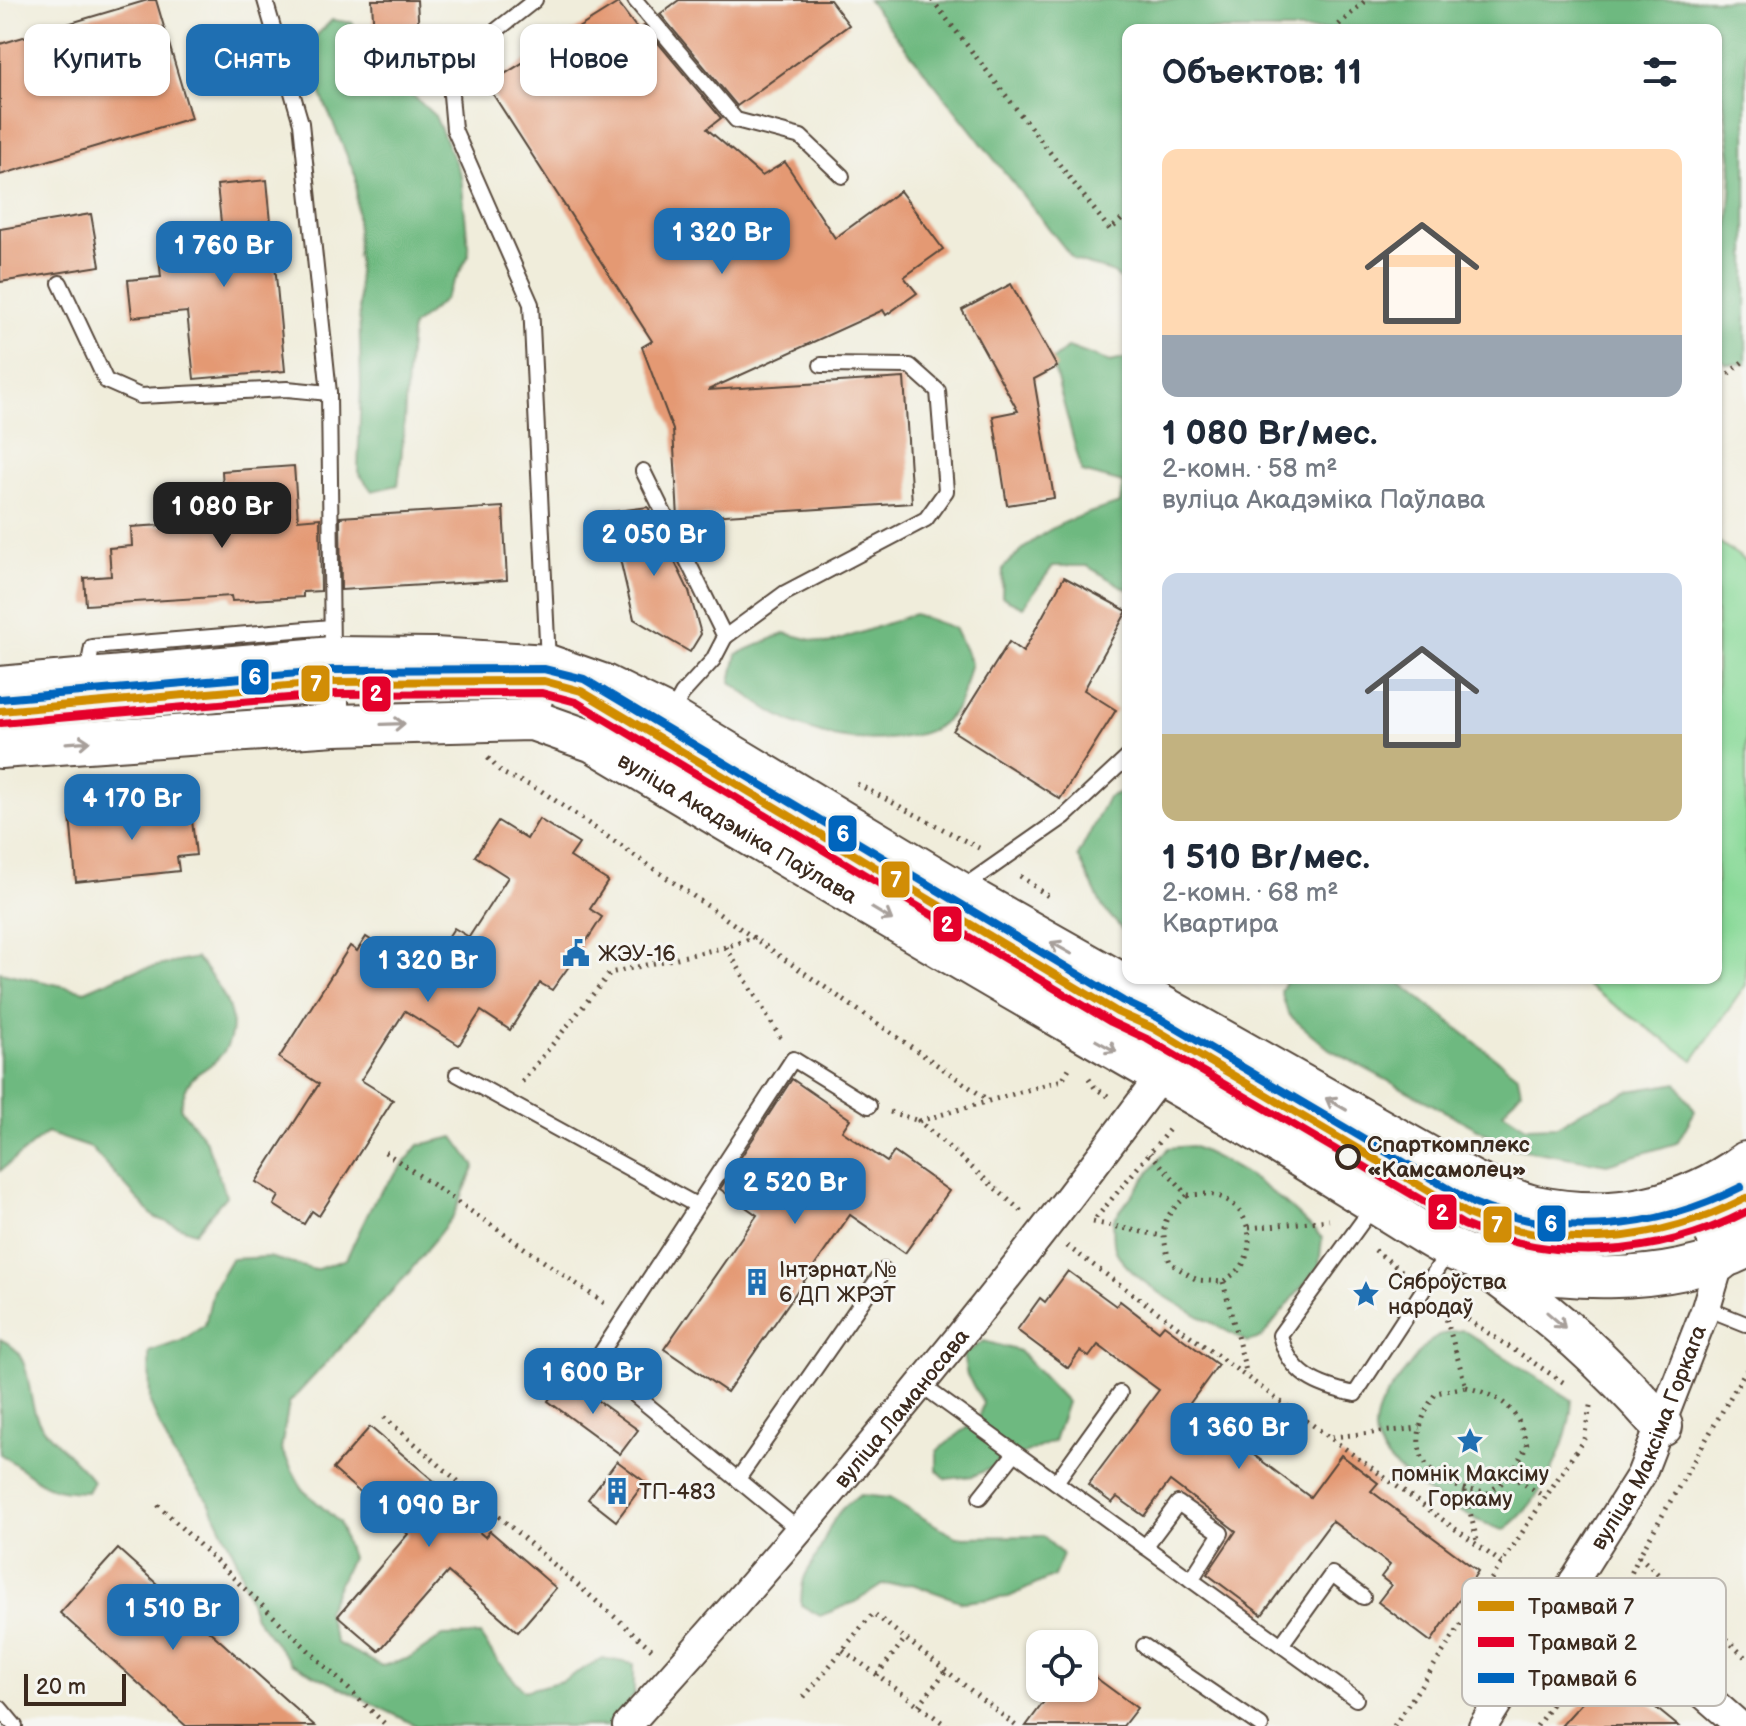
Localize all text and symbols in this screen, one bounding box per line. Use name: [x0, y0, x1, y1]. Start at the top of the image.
chip: Купить: [24, 24, 170, 96]
chip: Снять: [186, 24, 319, 96]
chip: Фильтры: [335, 24, 504, 96]
chip: Новое: [520, 24, 657, 96]
icon: filters: [1638, 50, 1682, 94]
text: Объектов: 11: [1162, 52, 1362, 93]
icon: home: [1350, 201, 1494, 345]
pin: 1 320 Br: [639, 208, 805, 276]
text: 1 320 Br: [672, 218, 772, 249]
pin: 1 760 Br: [141, 221, 307, 289]
text: 1 760 Br: [174, 231, 274, 262]
text: 1 080 Br/мес.: [1162, 413, 1378, 454]
text: 2-комн. · 58 m²: [1162, 454, 1338, 485]
pin: 1 080 Br: [139, 482, 305, 550]
text: вуліца Акадэміка Паўлава: [1162, 485, 1485, 516]
text: 1 080 Br: [171, 492, 273, 523]
pin: 2 050 Br: [571, 510, 737, 578]
text: 2 050 Br: [601, 520, 707, 551]
icon: home: [1350, 625, 1494, 769]
line badge: 6: [240, 658, 270, 696]
text: 6: [248, 664, 262, 691]
line badge: 7: [300, 664, 331, 703]
text: 7: [310, 671, 322, 698]
line badge: 2: [361, 675, 392, 713]
text: 2: [369, 681, 383, 708]
one-way arrow: [379, 716, 406, 731]
one-way arrow: [64, 734, 91, 749]
street label: вуліца Акадэміка Паўлава: [612, 747, 862, 910]
pin: 4 170 Br: [49, 774, 215, 842]
text: 4 170 Br: [82, 784, 182, 815]
line badge: 6: [827, 814, 858, 853]
text: 6: [836, 821, 850, 848]
text: 1 510 Br/мес.: [1162, 837, 1370, 878]
line badge: 7: [880, 860, 911, 899]
text: 7: [890, 867, 902, 894]
text: 2-комн. · 68 m²: [1162, 878, 1339, 909]
line badge: 2: [932, 905, 963, 943]
one-way arrow: [870, 906, 893, 922]
text: Квартира: [1162, 909, 1279, 940]
text: 2: [940, 912, 954, 939]
pin: 1 320 Br: [345, 936, 511, 1004]
public building icon: ЖЭУ-16: [561, 938, 591, 968]
one-way arrow: [1050, 940, 1073, 956]
place label: ЖЭУ-16: [598, 941, 676, 968]
text: 1 320 Br: [378, 946, 478, 977]
one-way arrow: [1093, 1039, 1117, 1055]
one-way arrow: [1325, 1096, 1348, 1112]
place label: Спарткомплекс «Камсамолец»: [1367, 1132, 1530, 1184]
marker: Спарткомплекс «Камсамолец»: [1336, 1145, 1360, 1169]
pin: 2 520 Br: [712, 1158, 878, 1226]
text: 2 520 Br: [743, 1168, 847, 1199]
line badge: 2: [1427, 1193, 1458, 1231]
text: 2: [1435, 1200, 1449, 1227]
line badge: 6: [1536, 1204, 1567, 1243]
line badge: 7: [1482, 1205, 1513, 1244]
text: 6: [1544, 1211, 1558, 1238]
text: 7: [1491, 1212, 1503, 1239]
place label: Інтэрнат № 6 ДП ЖРЭТ: [779, 1257, 897, 1309]
building icon: Інтэрнат № 6 ДП ЖРЭТ: [742, 1267, 772, 1297]
place label: Сяброўства народаў: [1388, 1269, 1507, 1321]
place icon: Сяброўства народаў: [1351, 1279, 1381, 1309]
one-way arrow: [1546, 1310, 1566, 1328]
street label: вуліца Максіма Горкага: [1585, 1321, 1713, 1555]
street label: вуліца Ламаносава: [829, 1324, 976, 1494]
pin: 1 600 Br: [510, 1348, 676, 1416]
text: 1 600 Br: [542, 1358, 644, 1389]
pin: 1 360 Br: [1156, 1403, 1322, 1471]
text: 1 360 Br: [1189, 1413, 1289, 1444]
place icon: помнік Максіму Горкаму: [1455, 1426, 1485, 1456]
place label: помнік Максіму Горкаму: [1391, 1461, 1549, 1513]
building icon: ТП-483: [602, 1476, 632, 1506]
place label: ТП-483: [639, 1479, 716, 1506]
pin: 1 090 Br: [346, 1481, 512, 1549]
text: 1 090 Br: [378, 1491, 480, 1522]
legend: [1462, 1578, 1726, 1706]
pin: 1 510 Br: [90, 1584, 256, 1652]
text: 1 510 Br: [125, 1594, 221, 1625]
text: Трамвай 7: [1528, 1594, 1634, 1621]
map controls: [1026, 1630, 1098, 1702]
button: locate: [1026, 1630, 1098, 1702]
text: Трамвай 2: [1528, 1630, 1637, 1657]
text: Трамвай 6: [1528, 1666, 1637, 1693]
scale bar: [24, 1670, 126, 1706]
text: 20 m: [36, 1674, 86, 1701]

